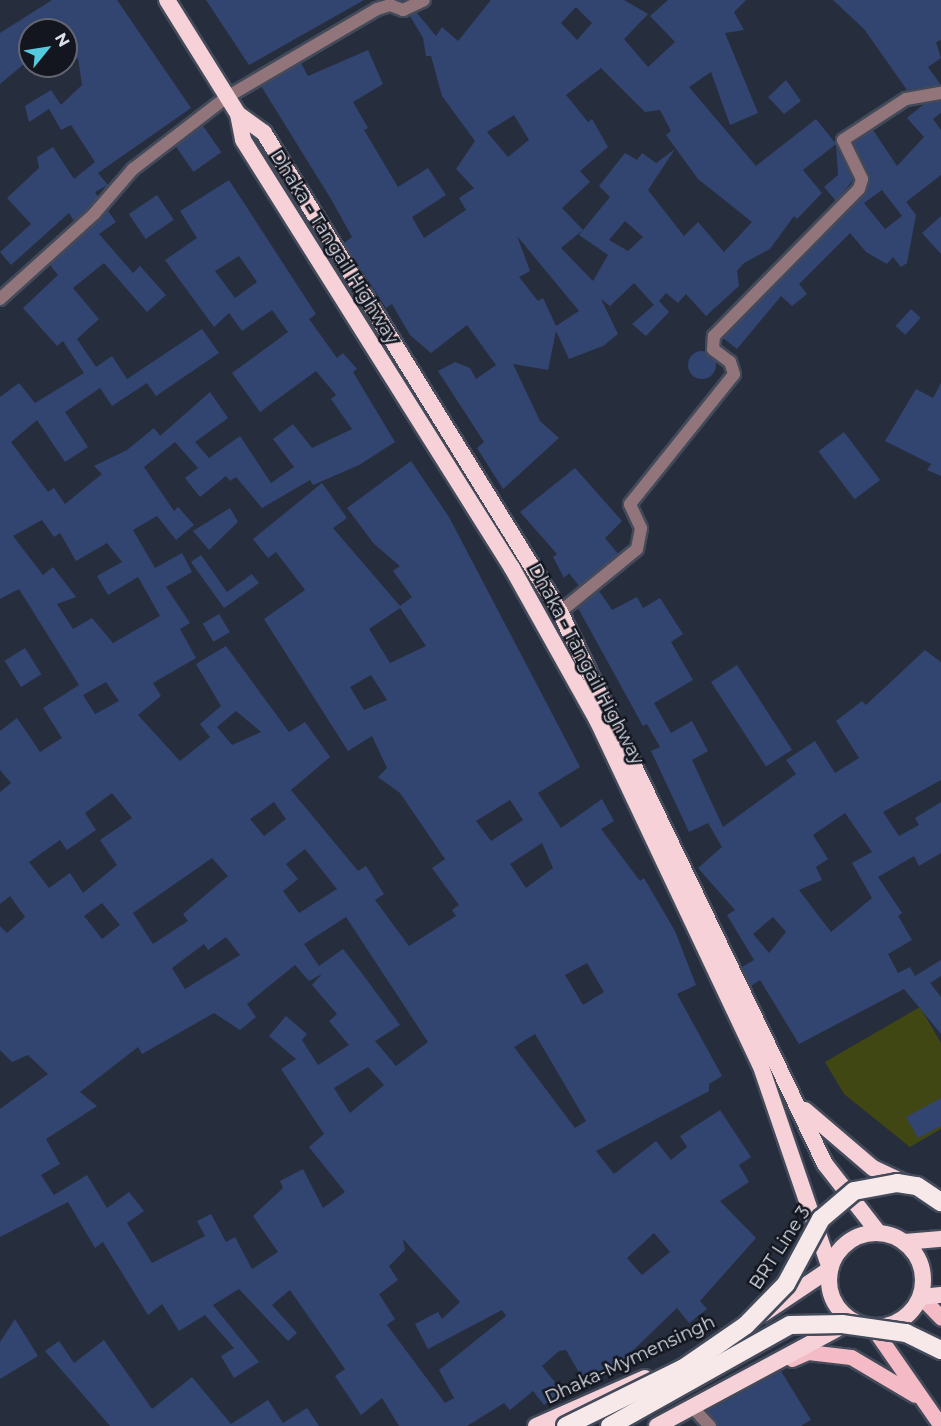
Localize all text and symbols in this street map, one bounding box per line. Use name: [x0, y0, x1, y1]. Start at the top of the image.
north arrow: [18, 18, 78, 78]
text: N: [51, 29, 74, 50]
street label: Dhaka - Tangail Highway: [265, 146, 403, 348]
street label: Dhaka - Tangail Highway: [524, 560, 648, 768]
street label: BRT Line 3: [745, 1202, 815, 1294]
street label: Dhaka-Mymensingh: [542, 1311, 718, 1409]

